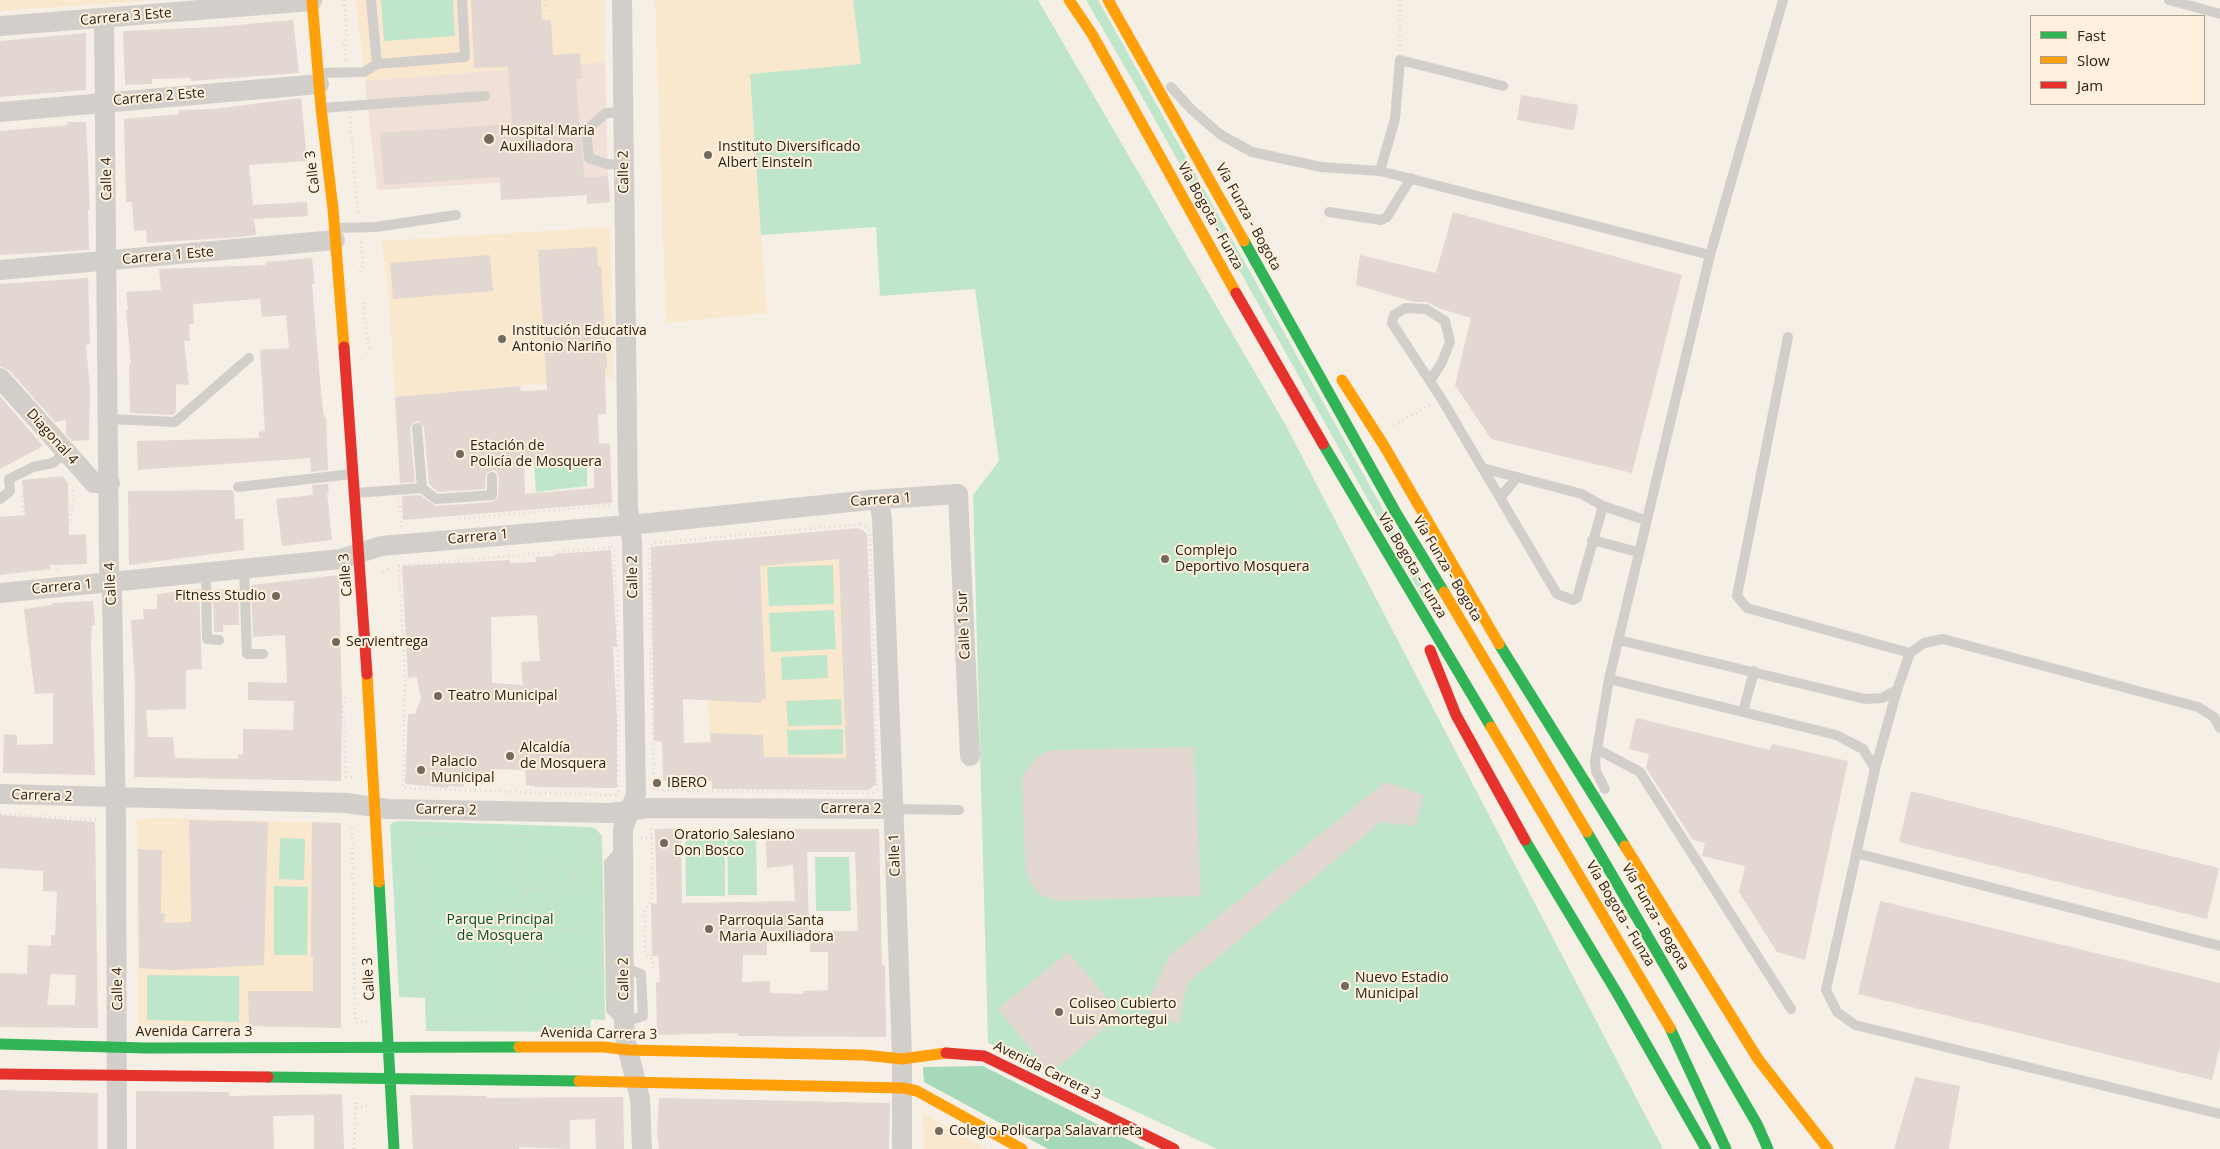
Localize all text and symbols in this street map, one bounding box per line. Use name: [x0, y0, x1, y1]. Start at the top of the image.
street label: Carrera 3 Este: [79, 5, 173, 29]
legend: [2030, 15, 2205, 105]
text: Fast: [2077, 25, 2106, 45]
text: Slow: [2077, 50, 2110, 70]
text: Jam: [2077, 75, 2103, 95]
street label: Carrera 2 Este: [112, 85, 206, 109]
place label: Hospital Maria Auxiliadora: [500, 123, 595, 156]
marker: Hospital Maria Auxiliadora: [482, 132, 496, 146]
place label: Instituto Diversificado Albert Einstein: [718, 139, 861, 172]
marker: Instituto Diversificado Albert Einstein: [702, 149, 714, 161]
street label: Calle 3: [302, 150, 324, 194]
street label: Calle 2: [615, 150, 633, 194]
street label: Calle 4: [98, 157, 116, 201]
street label: Vía Bogota - Funza: [1174, 159, 1246, 273]
street label: Vía Funza - Bogota: [1212, 160, 1284, 274]
street label: Carrera 1 Este: [121, 244, 215, 268]
place label: Institución Educativa Antonio Nariño: [512, 323, 647, 356]
marker: Institución Educativa Antonio Nariño: [496, 333, 508, 345]
street label: Diagonal 4: [23, 406, 81, 468]
place label: Estación de Policía de Mosquera: [470, 438, 602, 471]
marker: Estación de Policía de Mosquera: [454, 448, 466, 460]
street label: Carrera 1: [850, 489, 912, 511]
street label: Vía Bogota - Funza: [1374, 510, 1450, 622]
street label: Vía Funza - Bogota: [1409, 513, 1485, 625]
street label: Carrera 1: [447, 526, 509, 548]
place label: Complejo Deportivo Mosquera: [1175, 543, 1310, 576]
street label: Calle 3: [336, 553, 356, 597]
marker: Complejo Deportivo Mosquera: [1159, 553, 1171, 565]
street label: Calle 2: [624, 555, 642, 599]
street label: Calle 4: [101, 562, 121, 606]
street label: Carrera 1: [31, 576, 93, 598]
place label: Fitness Studio: [175, 588, 266, 604]
marker: Fitness Studio: [270, 590, 282, 602]
street label: Calle 1 Sur: [954, 590, 974, 660]
place label: Servientrega: [346, 634, 428, 650]
marker: Servientrega: [330, 636, 342, 648]
place label: Teatro Municipal: [448, 688, 558, 704]
marker: Teatro Municipal: [432, 690, 444, 702]
place label: Alcaldía de Mosquera: [520, 740, 606, 772]
marker: Alcaldía de Mosquera: [504, 750, 516, 762]
place label: Palacio Municipal: [431, 754, 494, 786]
marker: Palacio Municipal: [415, 764, 427, 776]
place label: IBERO: [667, 775, 707, 791]
marker: IBERO: [651, 777, 663, 789]
street label: Carrera 2: [11, 787, 73, 805]
street label: Carrera 2: [415, 801, 477, 819]
street label: Carrera 2: [820, 801, 882, 817]
place label: Oratorio Salesiano Don Bosco: [674, 827, 795, 860]
street label: Calle 1: [886, 833, 904, 877]
marker: Oratorio Salesiano Don Bosco: [658, 837, 670, 849]
street label: Vía Bogota - Funza: [1582, 858, 1658, 970]
street label: Vía Funza - Bogota: [1618, 861, 1692, 973]
park label: Parque Principal de Mosquera: [447, 912, 553, 944]
place label: Parroquia Santa Maria Auxiliadora: [719, 913, 834, 946]
marker: Parroquia Santa Maria Auxiliadora: [703, 923, 715, 935]
street label: Calle 3: [359, 957, 379, 1001]
street label: Calle 2: [615, 957, 633, 1001]
street label: Calle 4: [109, 967, 127, 1011]
place label: Nuevo Estadio Municipal: [1355, 970, 1449, 1002]
marker: Nuevo Estadio Municipal: [1339, 980, 1351, 992]
place label: Coliseo Cubierto Luis Amortegui: [1069, 996, 1176, 1028]
marker: Coliseo Cubierto Luis Amortegui: [1053, 1006, 1065, 1018]
street label: Avenida Carrera 3: [136, 1024, 252, 1040]
street label: Avenida Carrera 3: [540, 1025, 658, 1043]
street label: Avenida Carrera 3: [991, 1038, 1103, 1104]
place label: Colegio Policarpa Salavarrieta: [949, 1123, 1142, 1139]
marker: Colegio Policarpa Salavarrieta: [933, 1125, 945, 1137]

